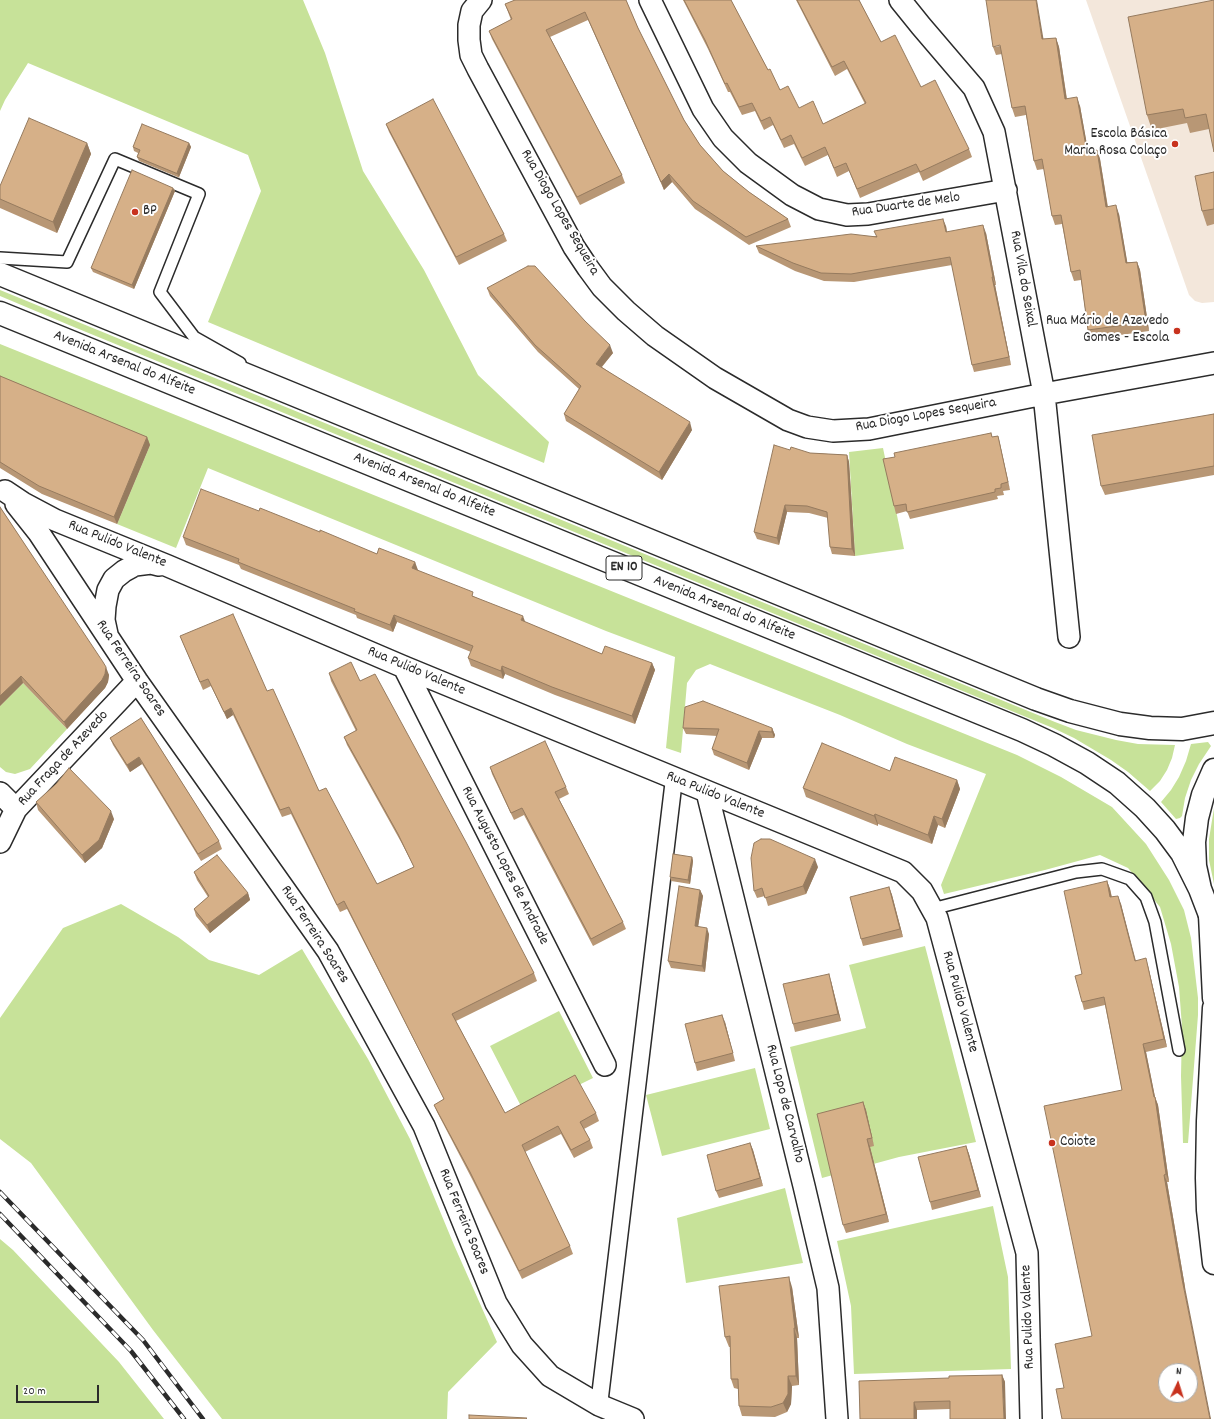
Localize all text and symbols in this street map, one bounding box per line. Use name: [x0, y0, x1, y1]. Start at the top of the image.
place label: Escola Básica Maria Rosa Colaço: [1064, 126, 1167, 161]
marker: Escola Básica Maria Rosa Colaço: [1170, 139, 1180, 149]
street label: Rua Diogo Lopes Sequeira: [516, 147, 602, 279]
street label: Rua Duarte de Melo: [851, 189, 961, 223]
place label: BP: [143, 203, 157, 221]
marker: BP: [130, 207, 140, 217]
street label: Rua Vila do Seixal: [1005, 229, 1039, 329]
place label: Rua Mário de Azevedo Gomes - Escola: [1046, 313, 1169, 348]
marker: Rua Mário de Azevedo Gomes - Escola: [1172, 326, 1182, 336]
street label: Avenida Arsenal do Alfeite: [50, 327, 198, 401]
street label: Rua Diogo Lopes Sequeira: [854, 395, 998, 437]
street label: Avenida Arsenal do Alfeite: [350, 449, 498, 523]
street label: Rua Pulido Valente: [65, 517, 169, 573]
road number: EN 10: [606, 556, 642, 580]
street label: Avenida Arsenal do Alfeite: [650, 572, 798, 646]
street label: Rua Ferreira Soares: [91, 617, 169, 721]
street label: Rua Pulido Valente: [364, 643, 468, 701]
street label: Rua Fraga de Azevedo: [15, 707, 113, 811]
street label: Rua Pulido Valente: [663, 768, 767, 824]
street label: Rua Augusto Lopes de Andrade: [456, 784, 552, 948]
street label: Rua Ferreira Soares: [276, 883, 352, 987]
street label: Rua Pulido Valente: [937, 949, 981, 1055]
street label: Rua Lopo de Carvalho: [761, 1043, 807, 1165]
place label: Coiote: [1060, 1134, 1096, 1152]
marker: Coiote: [1047, 1138, 1057, 1148]
street label: Rua Ferreira Soares: [434, 1166, 492, 1278]
street label: Rua Pulido Valente: [1018, 1264, 1040, 1370]
north arrow: [1158, 1363, 1198, 1403]
text: N: [1175, 1364, 1182, 1380]
scale bar: [18, 1377, 101, 1403]
text: 20 m: [23, 1383, 46, 1400]

